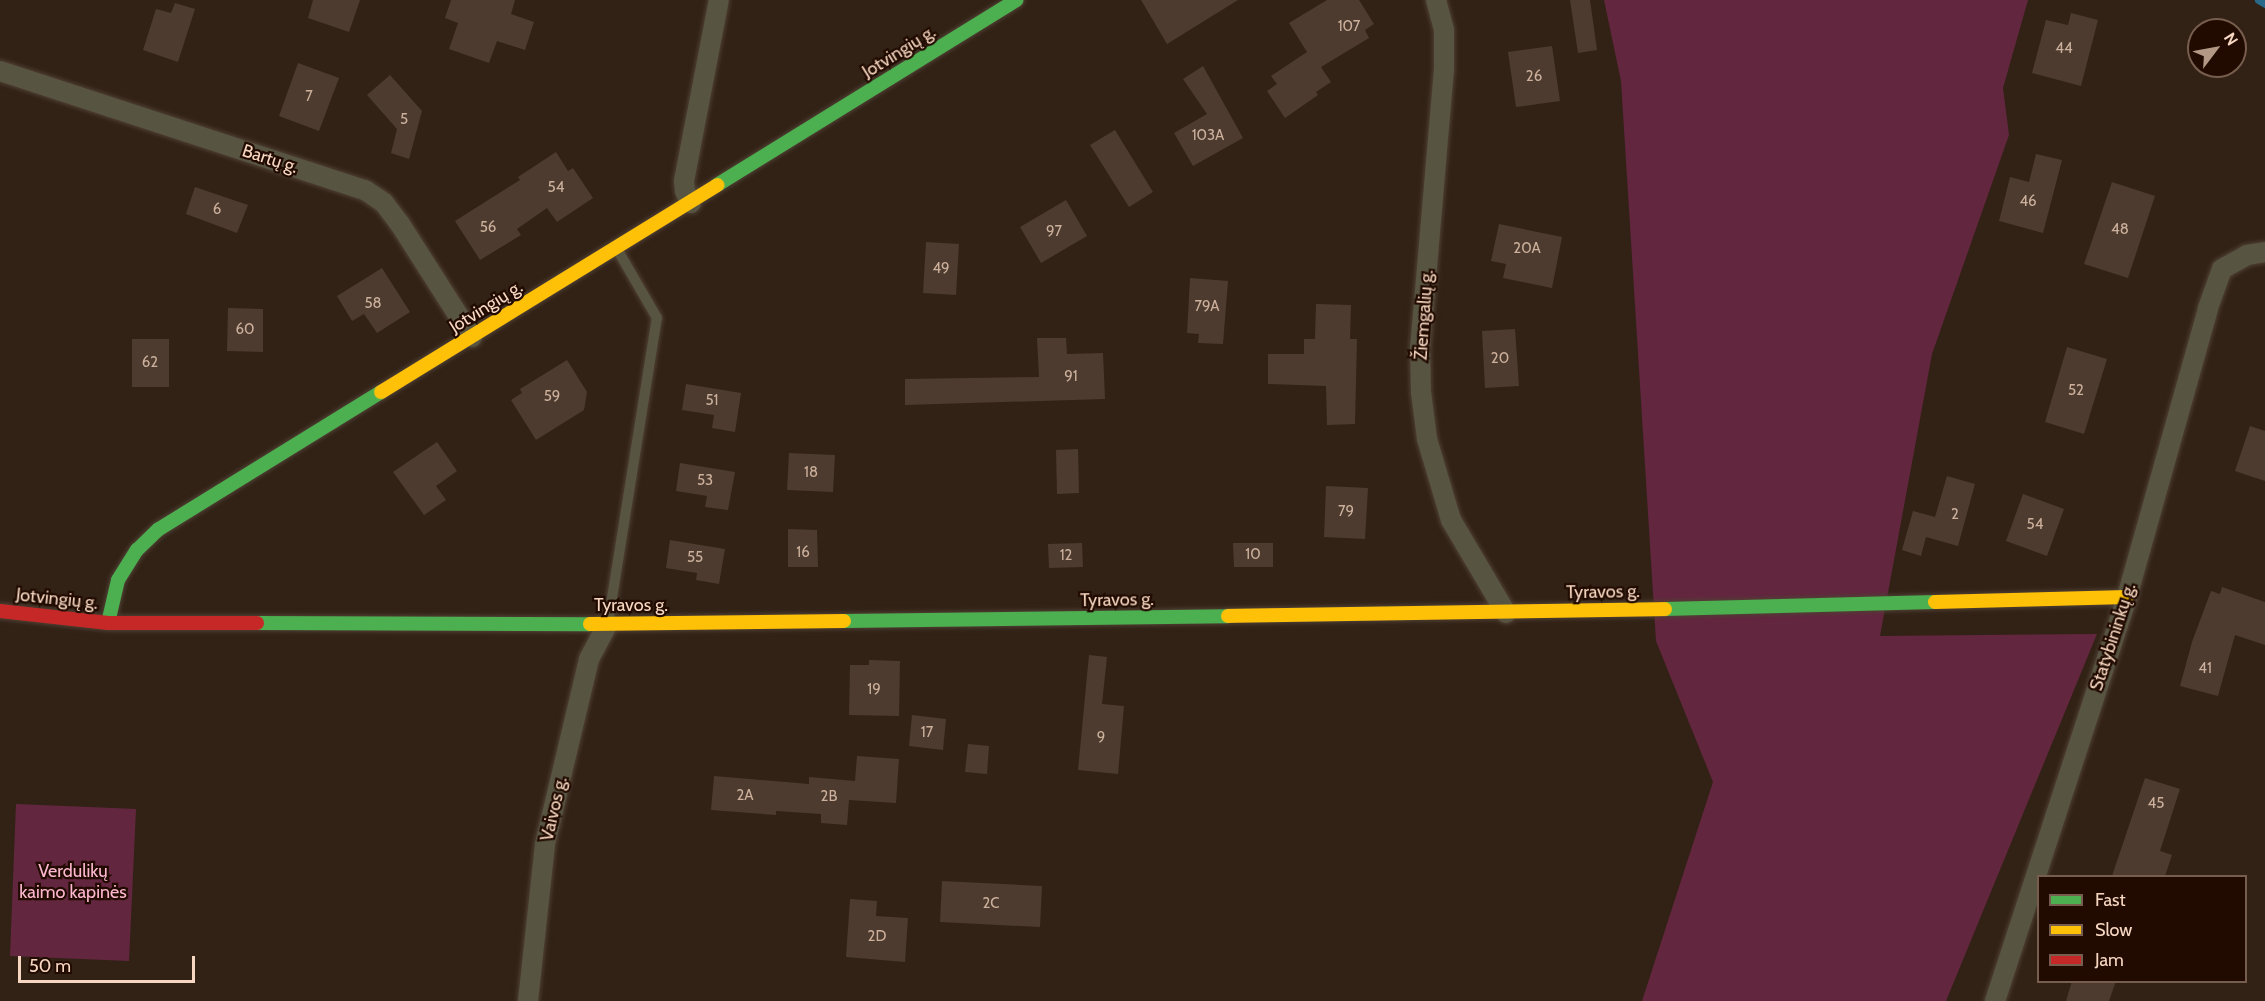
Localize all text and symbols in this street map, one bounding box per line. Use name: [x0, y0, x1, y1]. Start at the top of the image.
house number: 107: [1338, 18, 1360, 36]
north arrow: [2187, 18, 2247, 78]
street label: Jotvingių g.: [858, 21, 940, 83]
text: N: [2220, 29, 2242, 49]
house number: 44: [2055, 40, 2073, 58]
house number: 26: [1526, 68, 1542, 86]
house number: 7: [305, 88, 313, 106]
house number: 5: [400, 111, 408, 129]
house number: 103A: [1192, 127, 1224, 145]
street label: Bartų g.: [239, 140, 301, 178]
house number: 54: [548, 179, 564, 197]
house number: 46: [2019, 193, 2037, 211]
house number: 6: [213, 201, 221, 219]
house number: 56: [480, 219, 496, 237]
house number: 48: [2111, 221, 2129, 239]
house number: 97: [1046, 223, 1062, 241]
house number: 20A: [1513, 240, 1541, 258]
house number: 49: [932, 260, 950, 278]
street label: Žiemgalių g.: [1410, 269, 1438, 361]
street label: Jotvingių g.: [445, 276, 527, 338]
house number: 58: [364, 295, 382, 313]
house number: 79A: [1195, 298, 1219, 316]
house number: 60: [236, 321, 254, 339]
house number: 20: [1491, 350, 1509, 368]
house number: 62: [142, 354, 158, 372]
house number: 91: [1064, 368, 1078, 386]
house number: 52: [2068, 382, 2084, 400]
house number: 59: [544, 388, 560, 406]
house number: 51: [705, 392, 719, 410]
house number: 18: [804, 464, 818, 482]
house number: 53: [697, 472, 713, 490]
house number: 79: [1338, 503, 1354, 521]
house number: 2: [1951, 506, 1959, 524]
house number: 54: [2027, 516, 2043, 534]
house number: 16: [796, 544, 810, 562]
house number: 10: [1245, 546, 1261, 564]
house number: 12: [1060, 547, 1072, 565]
house number: 55: [687, 549, 703, 567]
street label: Statybininkų g.: [2085, 580, 2141, 694]
street label: Tyravos g.: [1566, 581, 1640, 603]
street label: Jotvingių g.: [15, 584, 99, 614]
street label: Tyravos g.: [1080, 589, 1154, 611]
street label: Tyravos g.: [594, 594, 668, 616]
house number: 41: [2198, 660, 2212, 678]
house number: 19: [867, 681, 881, 699]
house number: 17: [921, 724, 933, 742]
house number: 9: [1097, 729, 1105, 747]
street label: Vaivos g.: [536, 775, 572, 843]
house number: 2A: [736, 787, 754, 805]
house number: 2B: [821, 788, 837, 806]
house number: 45: [2148, 795, 2164, 813]
park label: Verdulikų kaimo kapinės: [19, 861, 127, 904]
legend: [2037, 875, 2247, 983]
text: Fast: [2095, 889, 2126, 911]
house number: 2C: [982, 895, 1000, 913]
text: Slow: [2095, 919, 2132, 941]
house number: 2D: [868, 928, 886, 946]
scale bar: [21, 944, 198, 982]
text: Jam: [2095, 949, 2124, 971]
text: 50 m: [29, 955, 71, 977]

